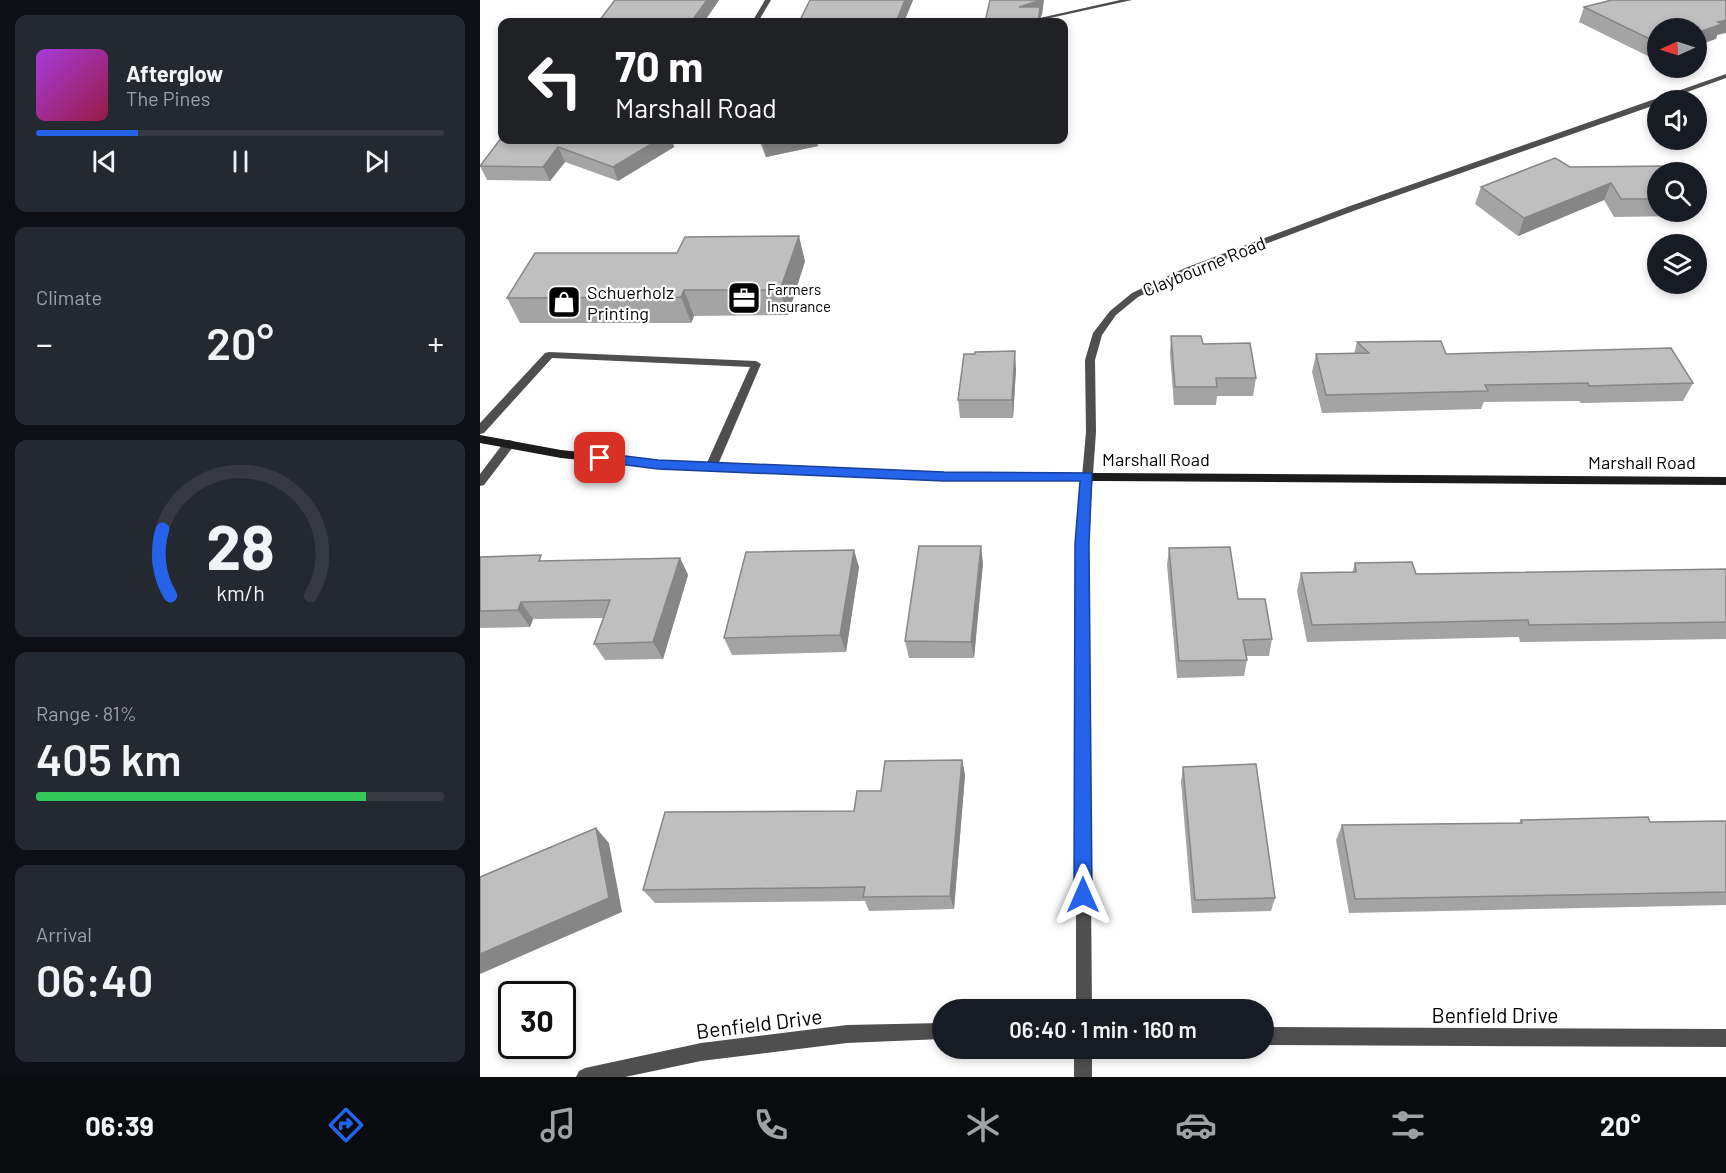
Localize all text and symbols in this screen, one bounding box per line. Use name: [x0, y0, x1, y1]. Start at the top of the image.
north arrow: [1647, 18, 1707, 78]
map controls: [1647, 18, 1707, 294]
text: 70 m: [615, 40, 703, 90]
icon: left: [516, 42, 594, 120]
text: Afterglow: [126, 60, 223, 86]
text: The Pines: [126, 86, 210, 110]
button: sound: [1647, 90, 1707, 150]
text: Marshall Road: [615, 91, 777, 123]
icon: previous: [88, 145, 121, 178]
icon: pause: [224, 145, 257, 178]
icon: next: [360, 145, 393, 178]
button: search: [1647, 162, 1707, 222]
street label: Claybourne Road: [1139, 231, 1269, 301]
button: layers: [1647, 234, 1707, 294]
office icon: Farmers Insurance: [726, 280, 762, 316]
place label: Farmers Insurance: [767, 280, 831, 315]
place label: Schuerholz Printing: [587, 281, 674, 324]
shop icon: Schuerholz Printing: [546, 284, 582, 320]
text: Climate: [36, 285, 102, 309]
text: 20°: [206, 315, 274, 369]
text: −: [36, 323, 53, 363]
text: +: [428, 323, 444, 363]
pin: [574, 432, 625, 483]
icon: arrive: [583, 441, 616, 474]
street label: Marshall Road: [1102, 448, 1210, 470]
street label: Marshall Road: [1588, 451, 1696, 473]
text: 28: [206, 508, 274, 582]
text: km/h: [216, 580, 264, 605]
text: Range · 81%: [36, 701, 137, 725]
text: 405 km: [36, 731, 182, 785]
position arrow: [1051, 863, 1115, 927]
text: Arrival: [36, 922, 92, 946]
text: 06:40: [36, 952, 153, 1006]
speed limit sign: 30: [498, 981, 576, 1059]
street label: Benfield Drive: [1431, 1002, 1559, 1027]
street label: Benfield Drive: [694, 1003, 824, 1043]
text: 06:40 · 1 min · 160 m: [1009, 1016, 1197, 1042]
icon: directions: [325, 1104, 367, 1146]
icon: music: [537, 1104, 579, 1146]
icon: phone: [750, 1104, 792, 1146]
icon: climate: [962, 1104, 1004, 1146]
icon: car: [1175, 1104, 1217, 1146]
icon: filters: [1387, 1104, 1429, 1146]
text: 06:39: [85, 1109, 154, 1141]
text: 20°: [1600, 1109, 1641, 1141]

